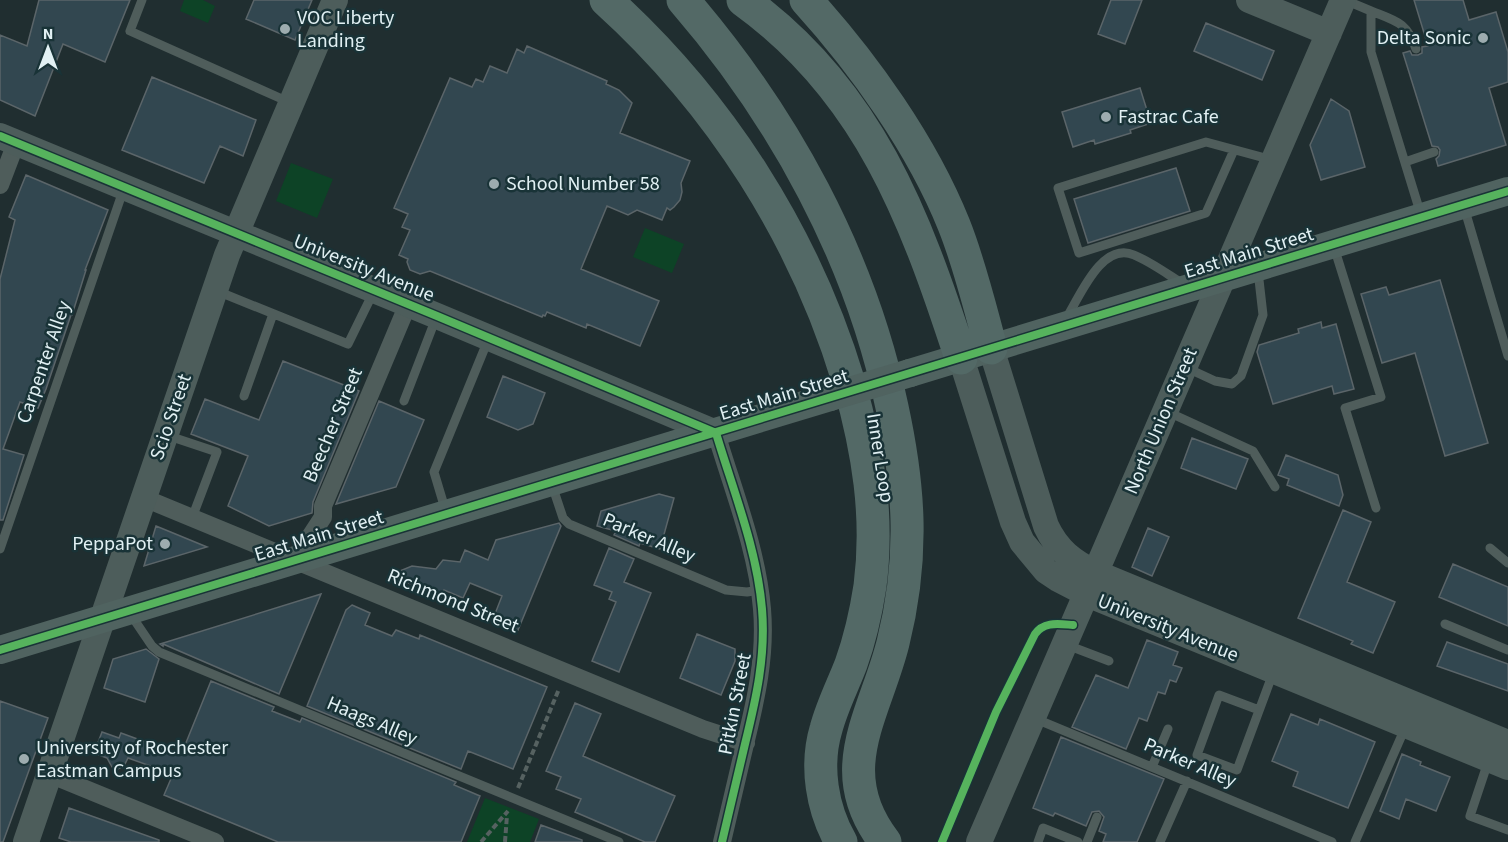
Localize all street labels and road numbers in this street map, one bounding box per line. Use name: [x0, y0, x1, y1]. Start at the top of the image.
street label: East Main Street: [1181, 220, 1317, 286]
street label: University Avenue: [289, 227, 439, 309]
street label: Carpenter Alley: [10, 296, 78, 427]
street label: North Union Street: [1117, 343, 1205, 499]
street label: East Main Street: [716, 362, 852, 428]
street label: Beecher Street: [296, 363, 370, 487]
street label: Scio Street: [143, 370, 199, 464]
street label: Inner Loop: [859, 411, 901, 505]
street label: East Main Street: [251, 503, 387, 569]
street label: Parker Alley: [598, 506, 700, 570]
street label: Richmond Street: [383, 562, 523, 640]
street label: University Avenue: [1093, 587, 1243, 669]
street label: Pitkin Street: [711, 651, 759, 757]
street label: Haags Alley: [322, 689, 422, 753]
street label: Parker Alley: [1139, 731, 1241, 795]

